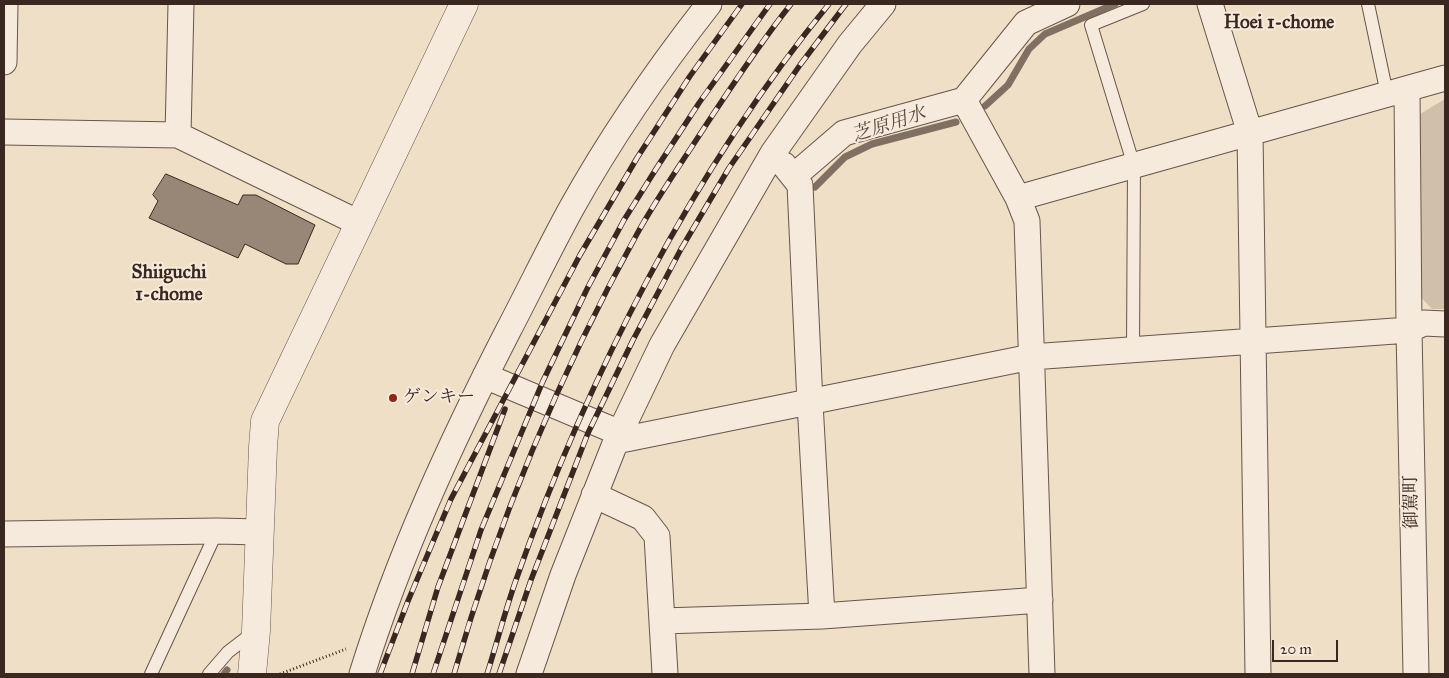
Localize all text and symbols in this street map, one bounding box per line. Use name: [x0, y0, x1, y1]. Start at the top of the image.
district label: Hoei 1-chome: [1224, 12, 1334, 34]
water label: 芝原用水: [849, 102, 929, 148]
district label: Shiiguchi 1-chome: [132, 262, 206, 306]
place label: ゲンキー: [403, 387, 475, 409]
marker: ゲンキー: [387, 392, 399, 404]
street label: 御駕町: [1401, 475, 1423, 529]
scale bar: [1274, 630, 1340, 662]
text: 20 m: [1280, 640, 1312, 658]

